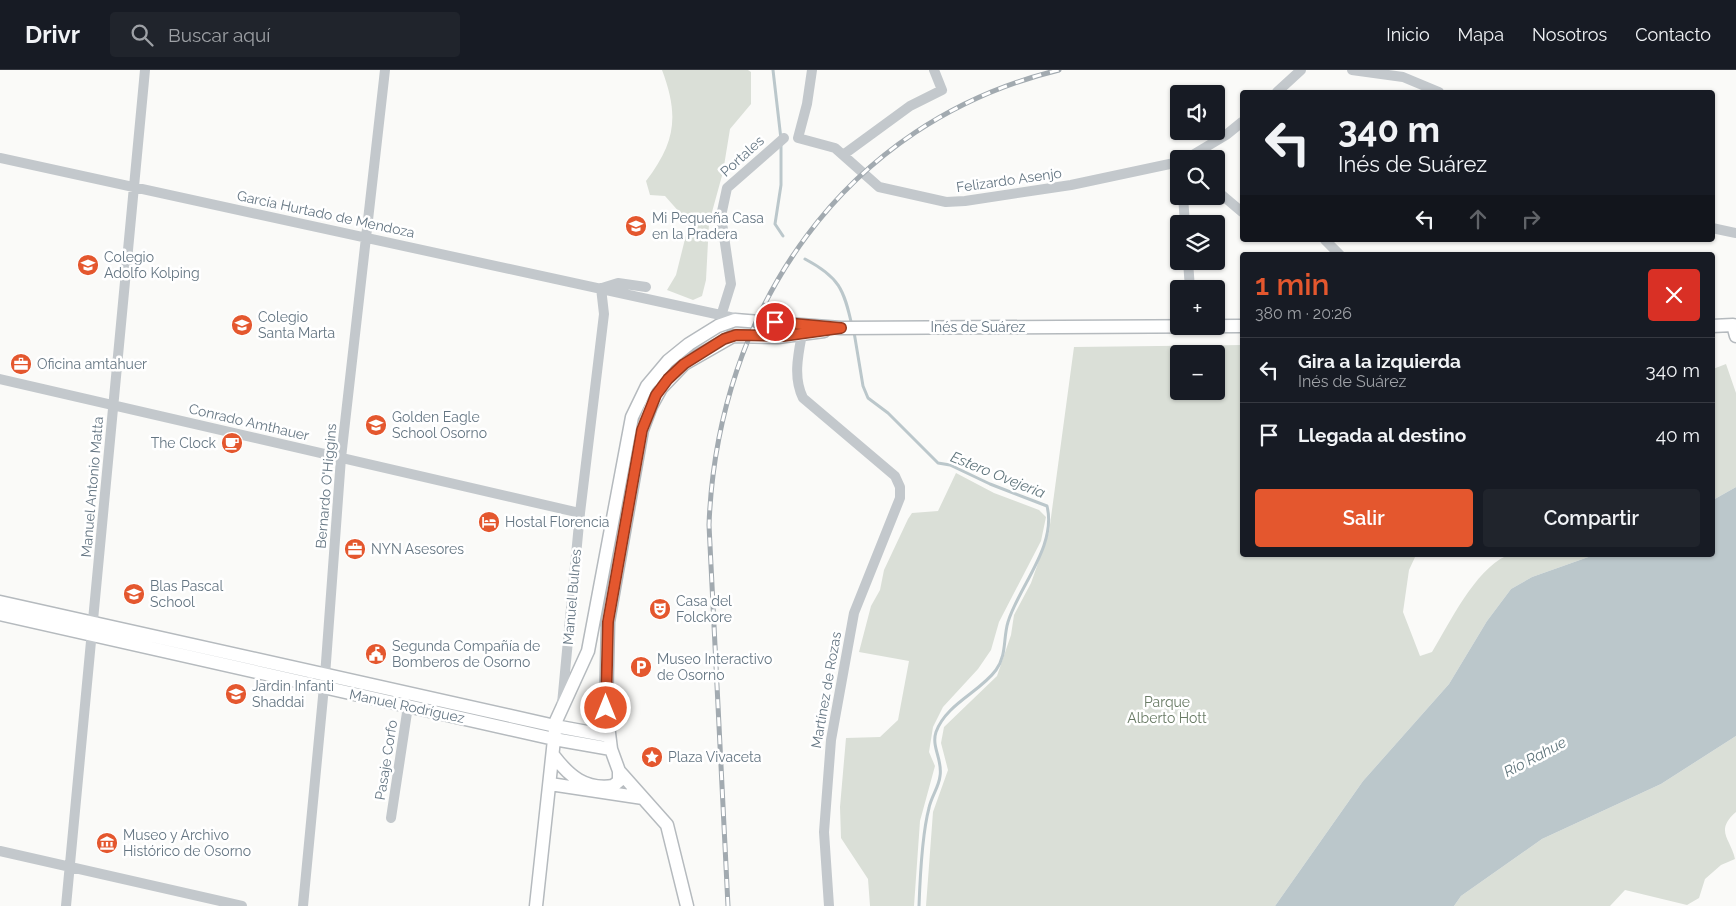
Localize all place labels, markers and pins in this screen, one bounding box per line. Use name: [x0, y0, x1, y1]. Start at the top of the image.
place label: Mi Pequeña Casa en la Pradera: [652, 210, 764, 242]
school or university icon: Mi Pequeña Casa en la Pradera: [624, 214, 648, 238]
place label: Colegio Adolfo Kolping: [104, 249, 200, 281]
school or university icon: Colegio Adolfo Kolping: [76, 253, 100, 277]
pin: [754, 301, 796, 343]
place label: Colegio Santa Marta: [258, 309, 335, 341]
school or university icon: Colegio Santa Marta: [230, 313, 254, 337]
office icon: Oficina amtahuer: [9, 352, 33, 376]
place label: Oficina amtahuer: [37, 356, 147, 372]
place label: Golden Eagle School Osorno: [392, 409, 487, 441]
school or university icon: Golden Eagle School Osorno: [364, 413, 388, 437]
cafe icon: The Clock: [220, 431, 244, 455]
place label: The Clock: [151, 435, 217, 451]
hotel icon: Hostal Florencia: [477, 510, 501, 534]
place label: Hostal Florencia: [505, 514, 609, 530]
office icon: NYN Asesores: [343, 537, 367, 561]
place label: NYN Asesores: [371, 541, 464, 557]
place label: Blas Pascal School: [150, 578, 223, 610]
school or university icon: Blas Pascal School: [122, 582, 146, 606]
place label: Casa del Folckore: [676, 593, 732, 625]
theatre icon: Casa del Folckore: [648, 597, 672, 621]
place label: Segunda Compañía de Bomberos de Osorno: [392, 638, 540, 670]
public building icon: Segunda Compañía de Bomberos de Osorno: [364, 642, 388, 666]
place label: Museo Interactivo de Osorno: [657, 651, 772, 683]
parking icon: Museo Interactivo de Osorno: [629, 655, 653, 679]
place label: Jardin Infanti Shaddai: [252, 678, 334, 710]
school or university icon: Jardin Infanti Shaddai: [224, 682, 248, 706]
place icon: Plaza Vivaceta: [640, 745, 664, 769]
place label: Plaza Vivaceta: [668, 749, 761, 765]
place label: Museo y Archivo Histórico de Osorno: [123, 827, 251, 859]
museum icon: Museo y Archivo Histórico de Osorno: [95, 831, 119, 855]

